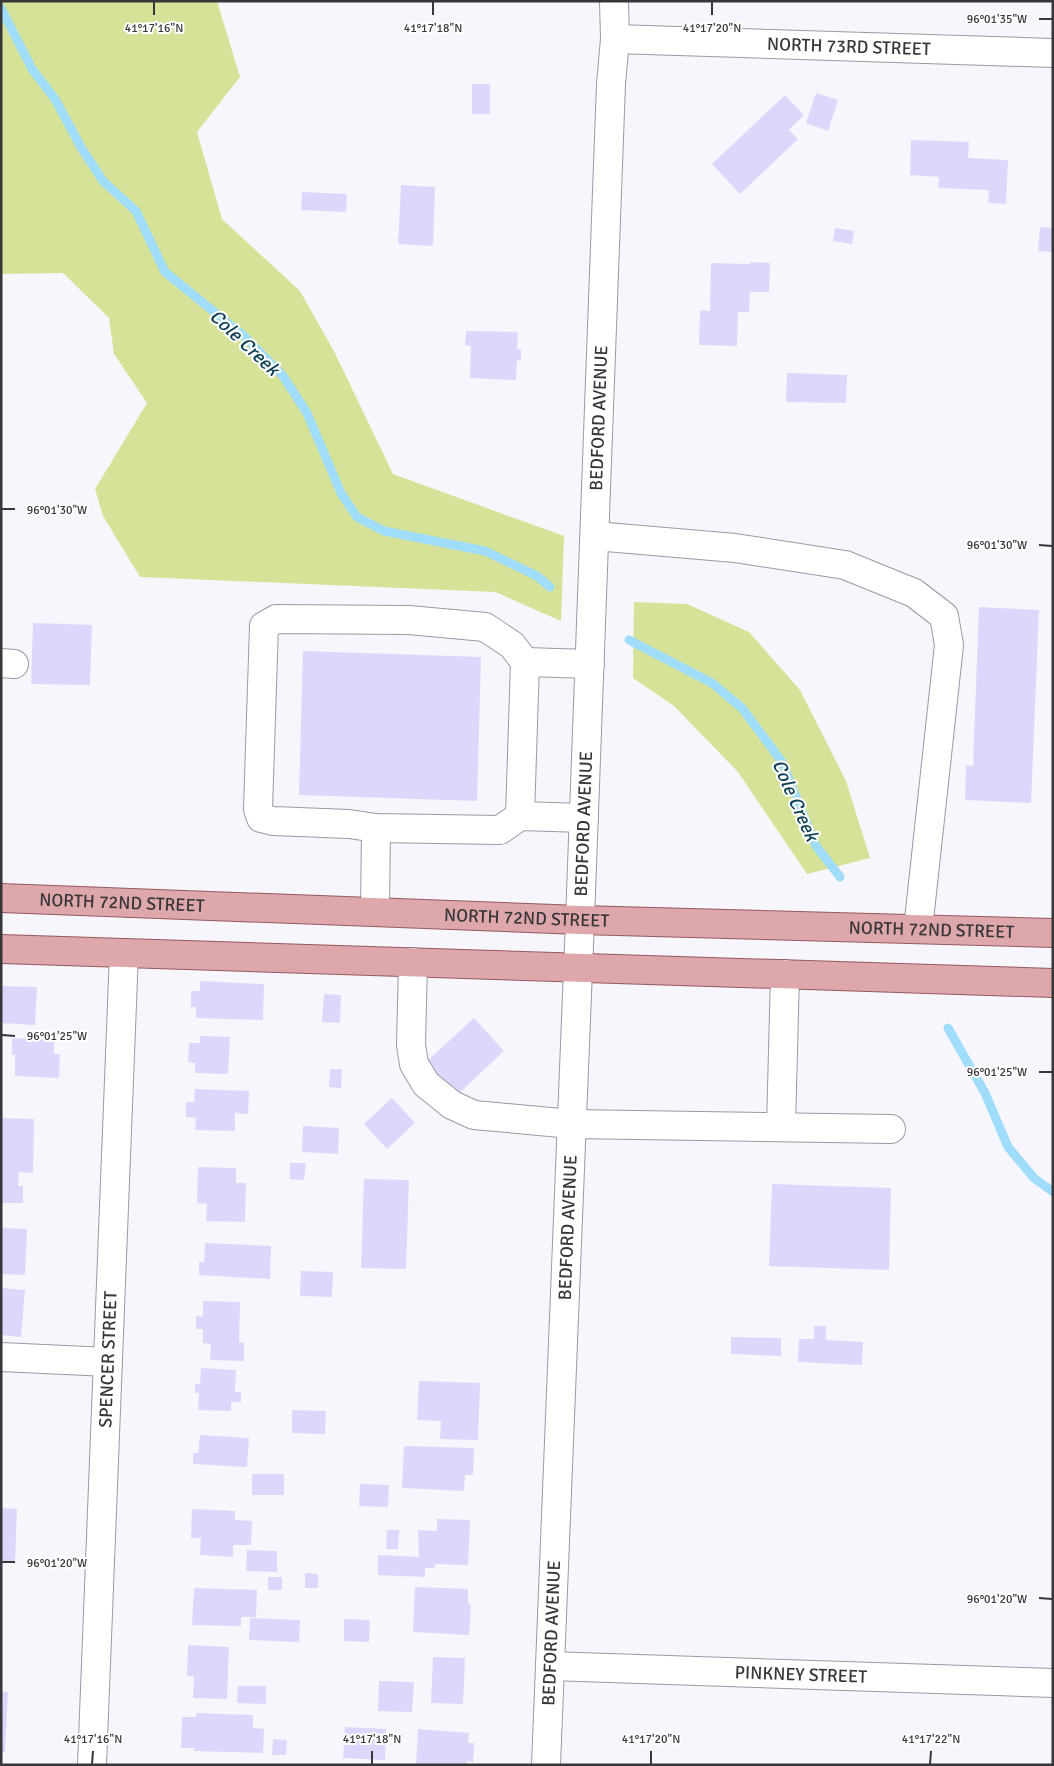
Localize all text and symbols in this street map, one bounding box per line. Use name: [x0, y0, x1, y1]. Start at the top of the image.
text: 96°01'35"W: [967, 12, 1027, 27]
text: 41°17'16"N: [125, 21, 183, 36]
text: 41°17'18"N: [404, 21, 462, 36]
text: 41°17'20"N: [683, 21, 741, 36]
street label: NORTH 73RD STREET: [767, 33, 931, 60]
water label: Cole Creek: [204, 304, 285, 382]
street label: BEDFORD AVENUE: [585, 345, 612, 491]
text: 96°01'30"W: [27, 503, 87, 518]
text: 96°01'30"W: [967, 538, 1027, 553]
street label: BEDFORD AVENUE: [570, 751, 597, 897]
water label: Cole Creek: [766, 756, 824, 846]
street label: NORTH 72ND STREET: [39, 888, 205, 917]
street label: NORTH 72ND STREET: [444, 904, 610, 932]
street label: NORTH 72ND STREET: [848, 916, 1015, 943]
text: 96°01'25"W: [27, 1029, 87, 1044]
text: 96°01'25"W: [967, 1065, 1027, 1080]
street label: BEDFORD AVENUE: [554, 1154, 582, 1301]
street label: SPENCER STREET: [94, 1290, 122, 1428]
text: 96°01'20"W: [27, 1556, 87, 1571]
street label: BEDFORD AVENUE: [537, 1560, 565, 1706]
text: 96°01'20"W: [967, 1592, 1027, 1607]
street label: PINKNEY STREET: [734, 1661, 868, 1688]
text: 41°17'16"N: [64, 1732, 122, 1747]
text: 41°17'18"N: [343, 1732, 401, 1747]
text: 41°17'20"N: [622, 1732, 680, 1747]
text: 41°17'22"N: [902, 1732, 960, 1747]

